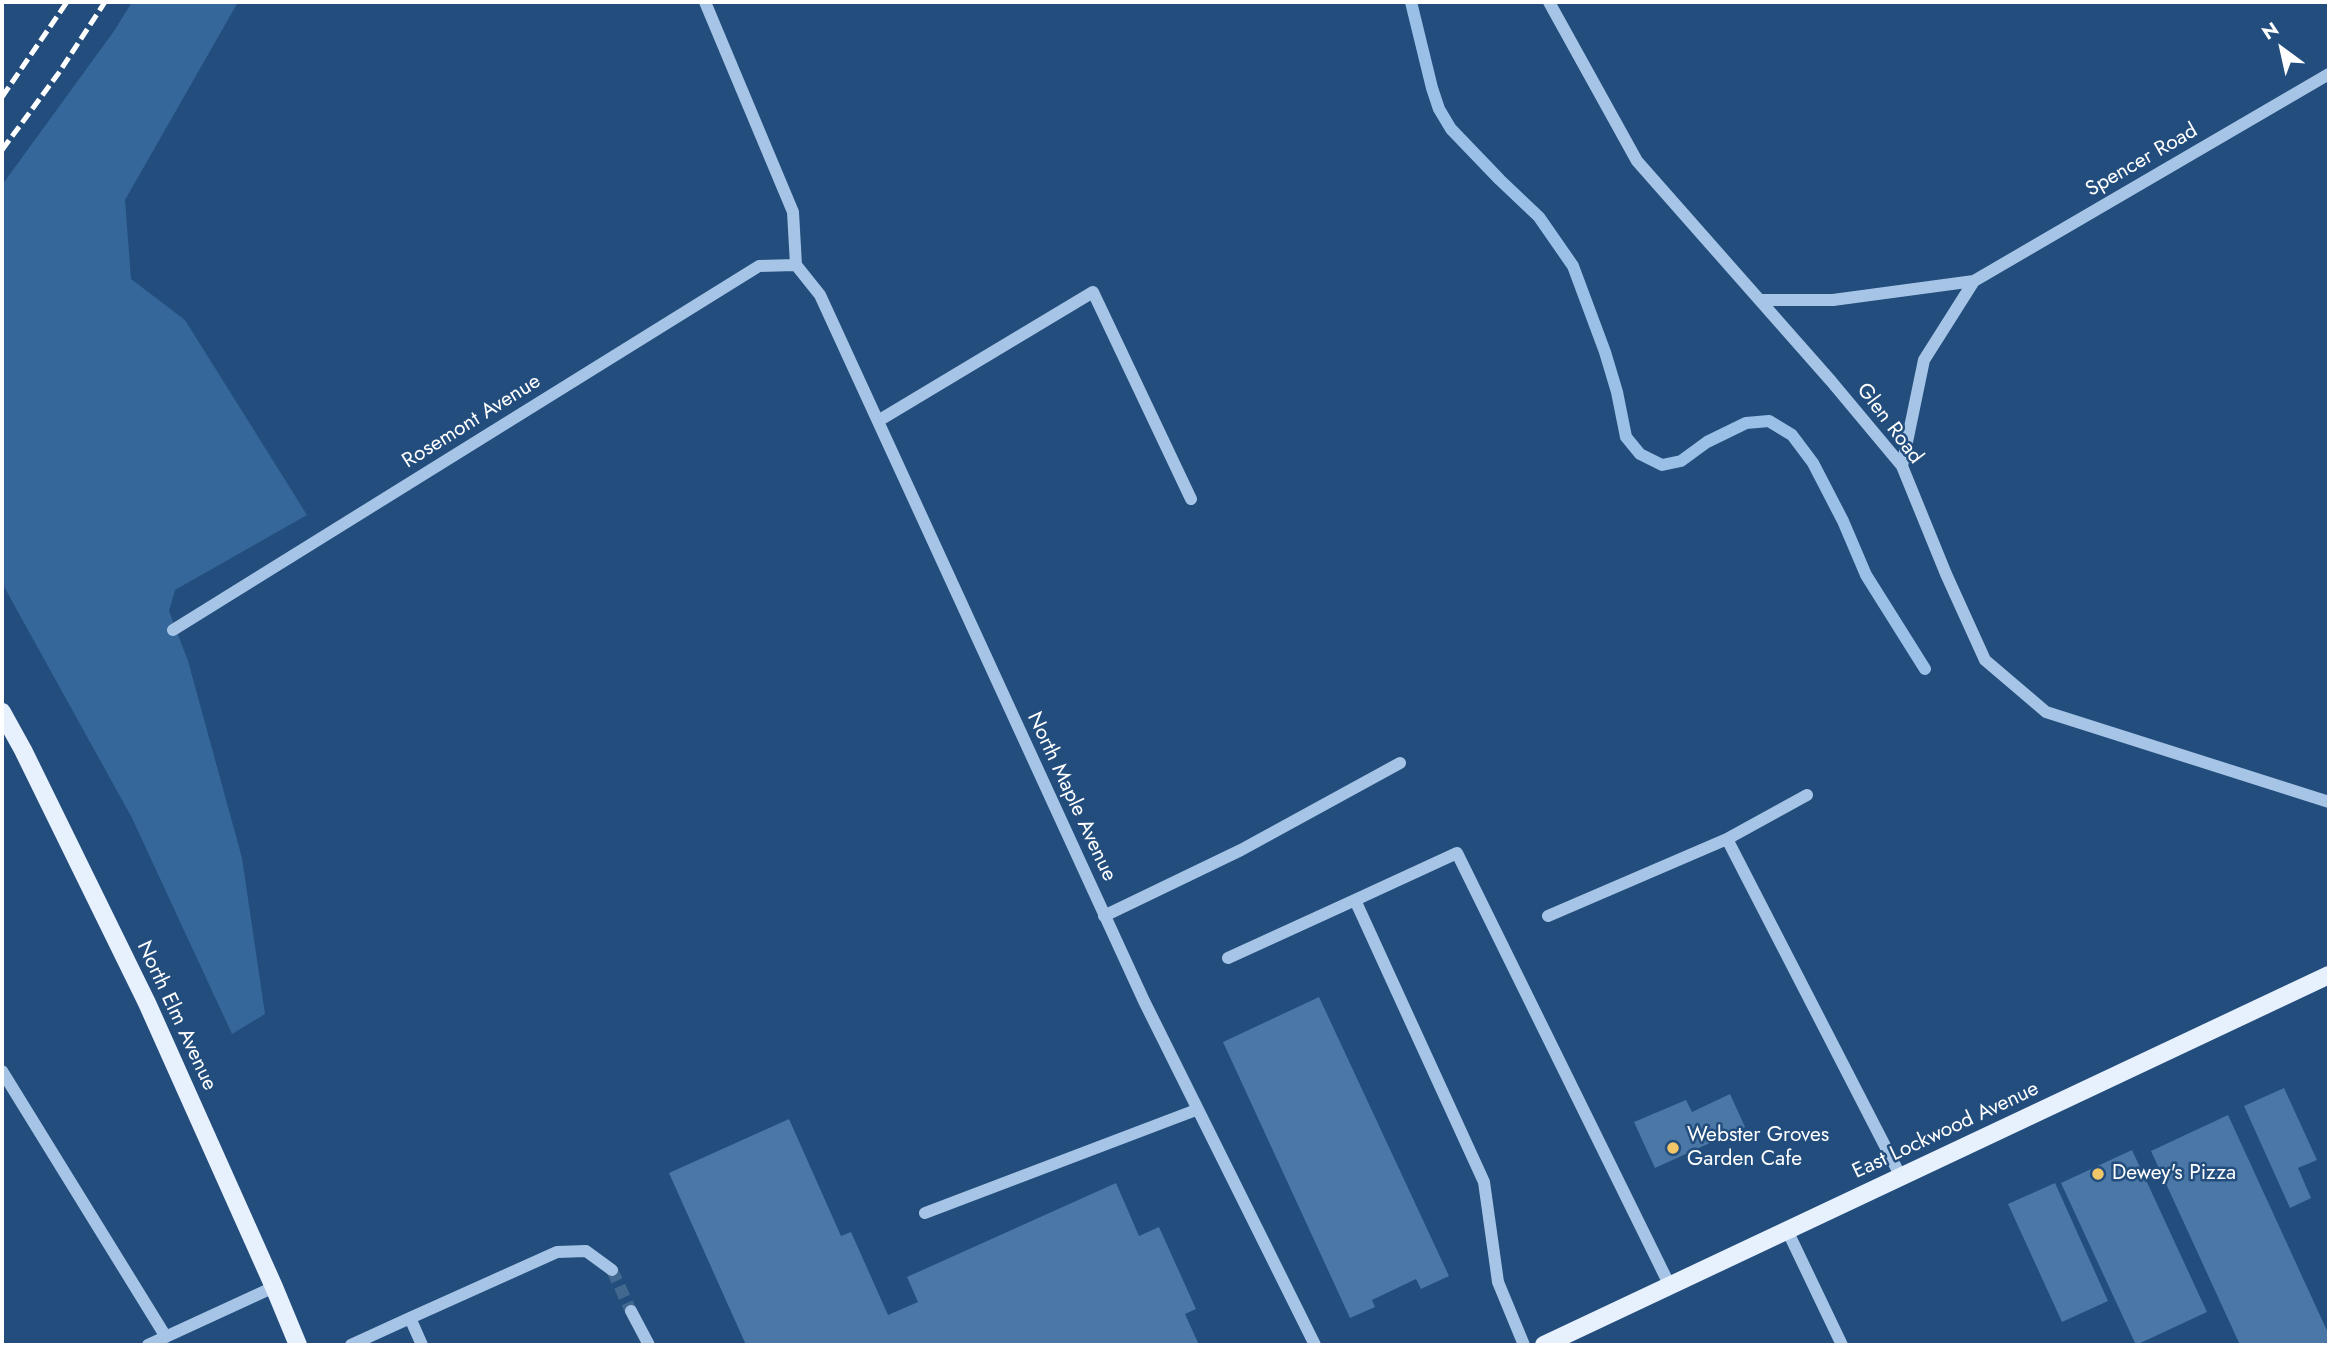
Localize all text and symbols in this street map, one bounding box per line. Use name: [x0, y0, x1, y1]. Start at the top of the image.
north arrow: [2247, 14, 2317, 84]
text: N: [2257, 16, 2284, 46]
street label: Spencer Road: [2082, 119, 2202, 203]
street label: Rosemont Avenue: [398, 369, 546, 475]
street label: Glen Road: [1850, 379, 1928, 469]
street label: North Maple Avenue: [1021, 708, 1121, 886]
street label: North Elm Avenue: [130, 937, 222, 1095]
street label: East Lockwood Avenue: [1849, 1077, 2043, 1185]
place label: Webster Groves Garden Cafe: [1687, 1123, 1829, 1173]
marker: Webster Groves Garden Cafe: [1665, 1140, 1681, 1156]
place label: Dewey's Pizza: [2112, 1161, 2236, 1187]
marker: Dewey's Pizza: [2090, 1166, 2106, 1182]

